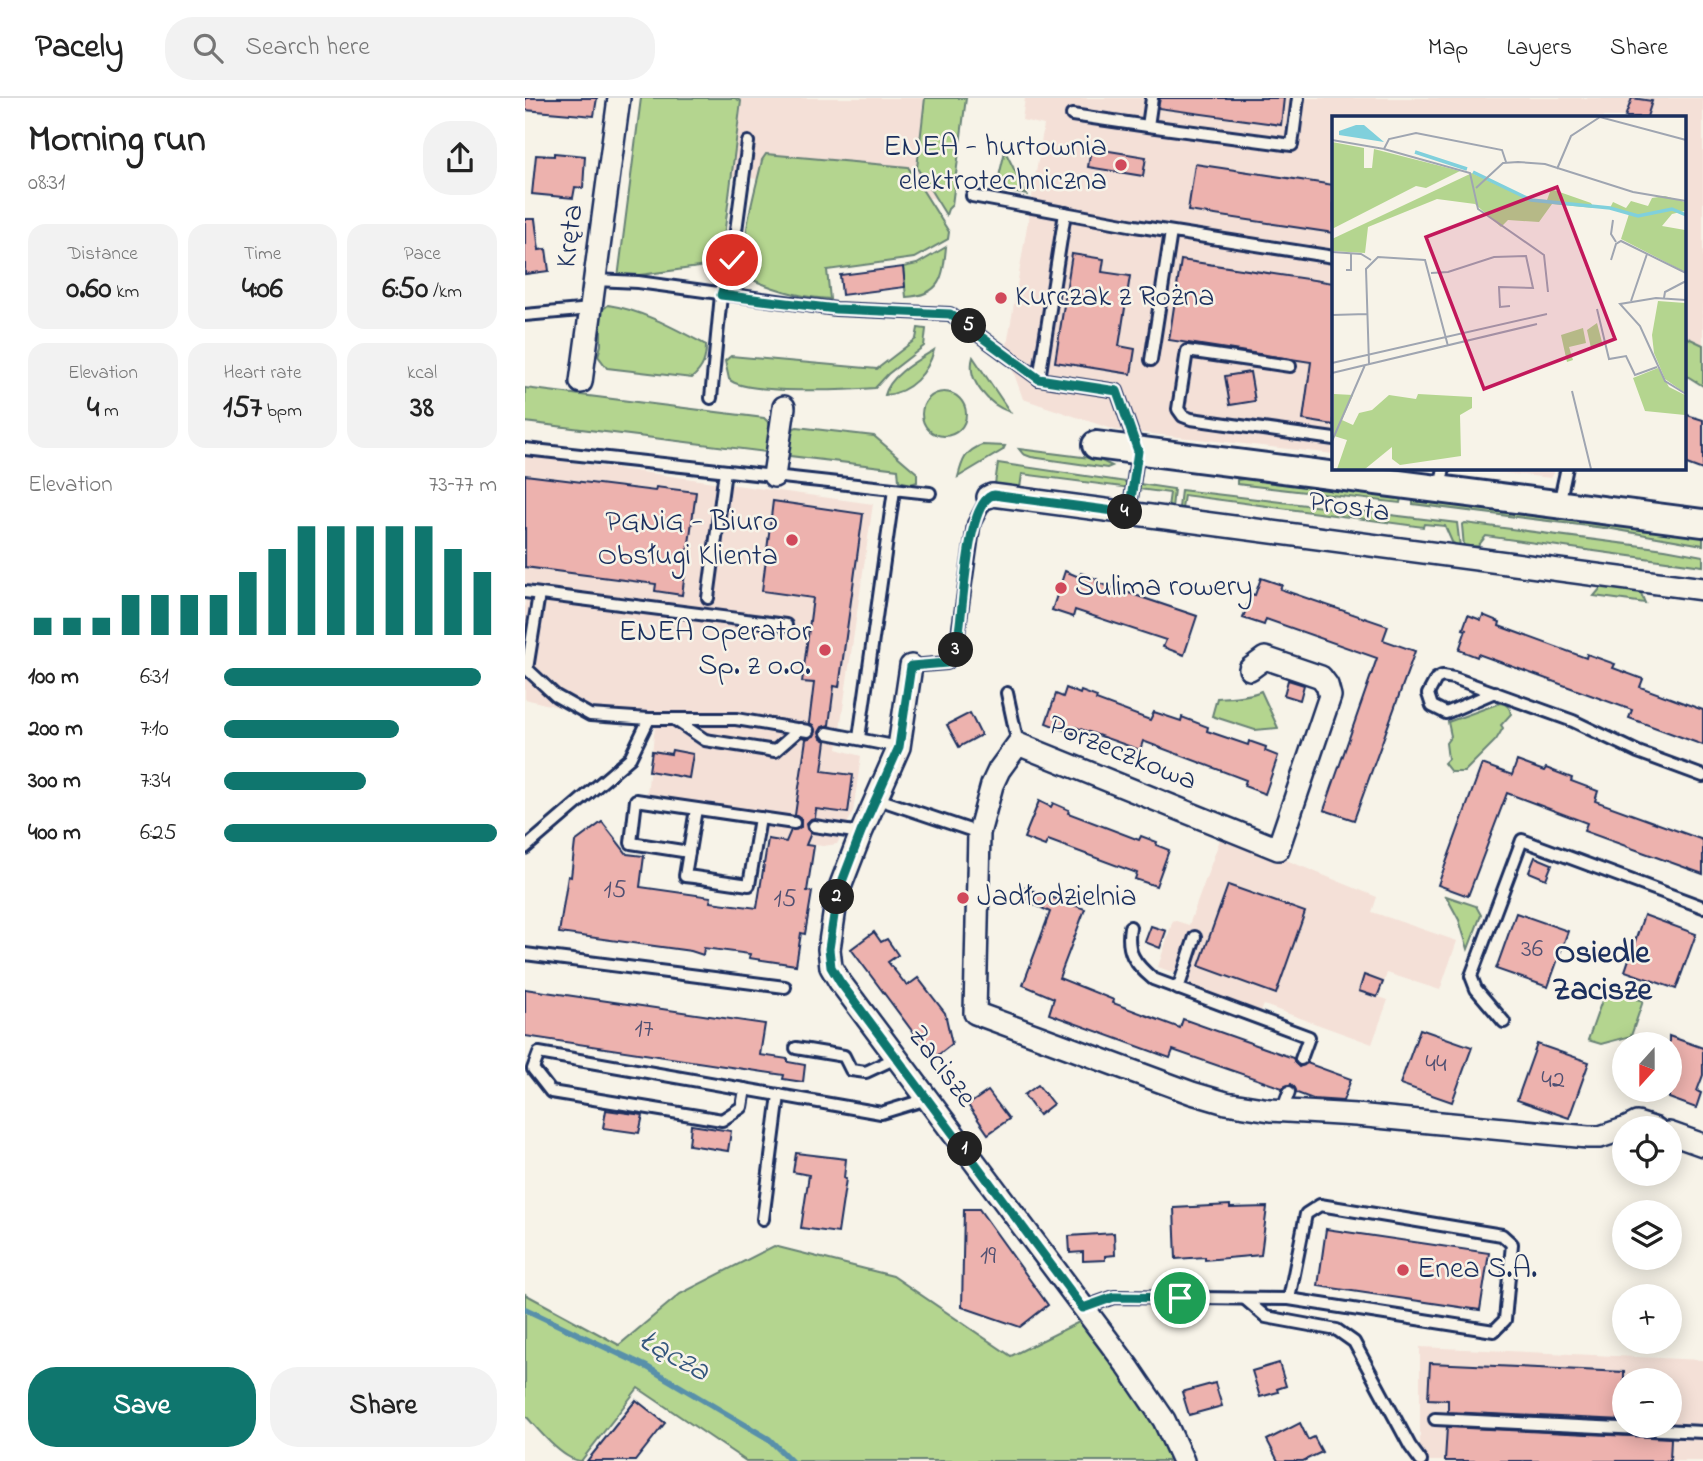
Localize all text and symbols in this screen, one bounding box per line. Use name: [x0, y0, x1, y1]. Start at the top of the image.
search box: [165, 17, 655, 80]
text: Pacely: [35, 24, 123, 72]
icon: search: [189, 29, 227, 67]
text: Search here: [245, 29, 370, 67]
text: Map: [1428, 31, 1468, 66]
text: Layers: [1506, 31, 1572, 66]
text: Share: [1610, 31, 1668, 66]
text: Morning run: [28, 113, 206, 169]
inset map: [1332, 116, 1685, 469]
button: share: [423, 121, 497, 195]
place label: ENEA - hurtownia elektrotechniczna: [883, 126, 1107, 204]
marker: ENEA - hurtownia elektrotechniczna: [1113, 157, 1129, 173]
text: 08:31: [28, 167, 65, 200]
street label: Kręta: [545, 202, 597, 270]
pin: [702, 230, 762, 290]
text: Distance: [68, 241, 138, 268]
text: Time: [244, 241, 281, 268]
text: Pace: [404, 241, 441, 268]
icon: check: [713, 241, 751, 279]
text: 0.60: [66, 268, 112, 312]
text: 4:06: [242, 268, 283, 312]
text: 6:50: [382, 268, 428, 312]
place label: Kurczak z Rożna: [1015, 276, 1214, 320]
text: km: [112, 279, 139, 306]
text: /km: [428, 279, 462, 306]
marker: Kurczak z Rożna: [993, 290, 1009, 306]
pin: 5: [951, 308, 987, 344]
text: 5: [963, 312, 974, 339]
text: Elevation: [68, 360, 138, 387]
text: Heart rate: [224, 360, 301, 387]
text: kcal: [407, 360, 437, 387]
text: 4: [87, 387, 99, 431]
text: 157: [223, 387, 262, 431]
text: 38: [410, 387, 434, 431]
text: m: [99, 398, 119, 425]
text: bpm: [262, 398, 302, 425]
text: Elevation: [28, 469, 113, 502]
text: 73–77 m: [429, 469, 497, 502]
street label: Prosta: [1305, 481, 1393, 535]
pin: 4: [1107, 494, 1143, 530]
text: 4: [1121, 498, 1128, 525]
place label: PGNiG - Biuro Obsługi Klienta: [597, 501, 778, 579]
marker: PGNiG - Biuro Obsługi Klienta: [784, 532, 800, 548]
place label: Sulima rowery: [1075, 566, 1253, 610]
marker: Sulima rowery: [1053, 580, 1069, 596]
place label: ENEA Operator Sp. z o.o.: [618, 611, 812, 689]
pin: 3: [939, 632, 973, 668]
text: 3: [952, 636, 959, 663]
marker: ENEA Operator Sp. z o.o.: [817, 642, 833, 658]
text: 100 m: [28, 661, 79, 694]
text: 6:31: [140, 661, 169, 694]
street label: Porzeczkowa: [1041, 704, 1203, 804]
text: 200 m: [28, 713, 83, 746]
text: 7:10: [140, 713, 169, 746]
text: 300 m: [28, 765, 81, 798]
text: 7:34: [140, 765, 170, 798]
text: 400 m: [28, 817, 81, 850]
text: 6:25: [140, 817, 177, 850]
house number: 15: [603, 872, 627, 910]
place label: Jadłodzielnia: [977, 876, 1137, 920]
pin: 2: [819, 880, 855, 914]
house number: 15: [773, 881, 797, 919]
text: 2: [832, 883, 841, 910]
marker: Jadłodzielnia: [955, 890, 971, 906]
house number: 36: [1521, 931, 1543, 969]
district label: Osiedle Zacisze: [1552, 931, 1653, 1015]
house number: 17: [635, 1011, 654, 1049]
street label: Zacisze: [895, 1017, 987, 1118]
north arrow: [1612, 1032, 1682, 1102]
map controls: [1612, 1032, 1682, 1438]
house number: 44: [1425, 1046, 1447, 1084]
house number: 42: [1541, 1062, 1565, 1100]
button: locate: [1612, 1116, 1682, 1186]
pin: 1: [947, 1132, 983, 1166]
text: 1: [961, 1135, 968, 1162]
button: layers: [1612, 1200, 1682, 1270]
house number: 19: [980, 1238, 996, 1276]
place label: Enea S.A.: [1417, 1248, 1537, 1292]
marker: Enea S.A.: [1395, 1262, 1411, 1278]
pin: [1150, 1268, 1210, 1328]
icon: arrive: [1161, 1279, 1199, 1317]
button: +: [1612, 1284, 1682, 1354]
water label: Łącza: [630, 1319, 718, 1396]
button: Save: [28, 1367, 256, 1447]
button: Share: [270, 1367, 497, 1447]
button: −: [1612, 1368, 1682, 1438]

